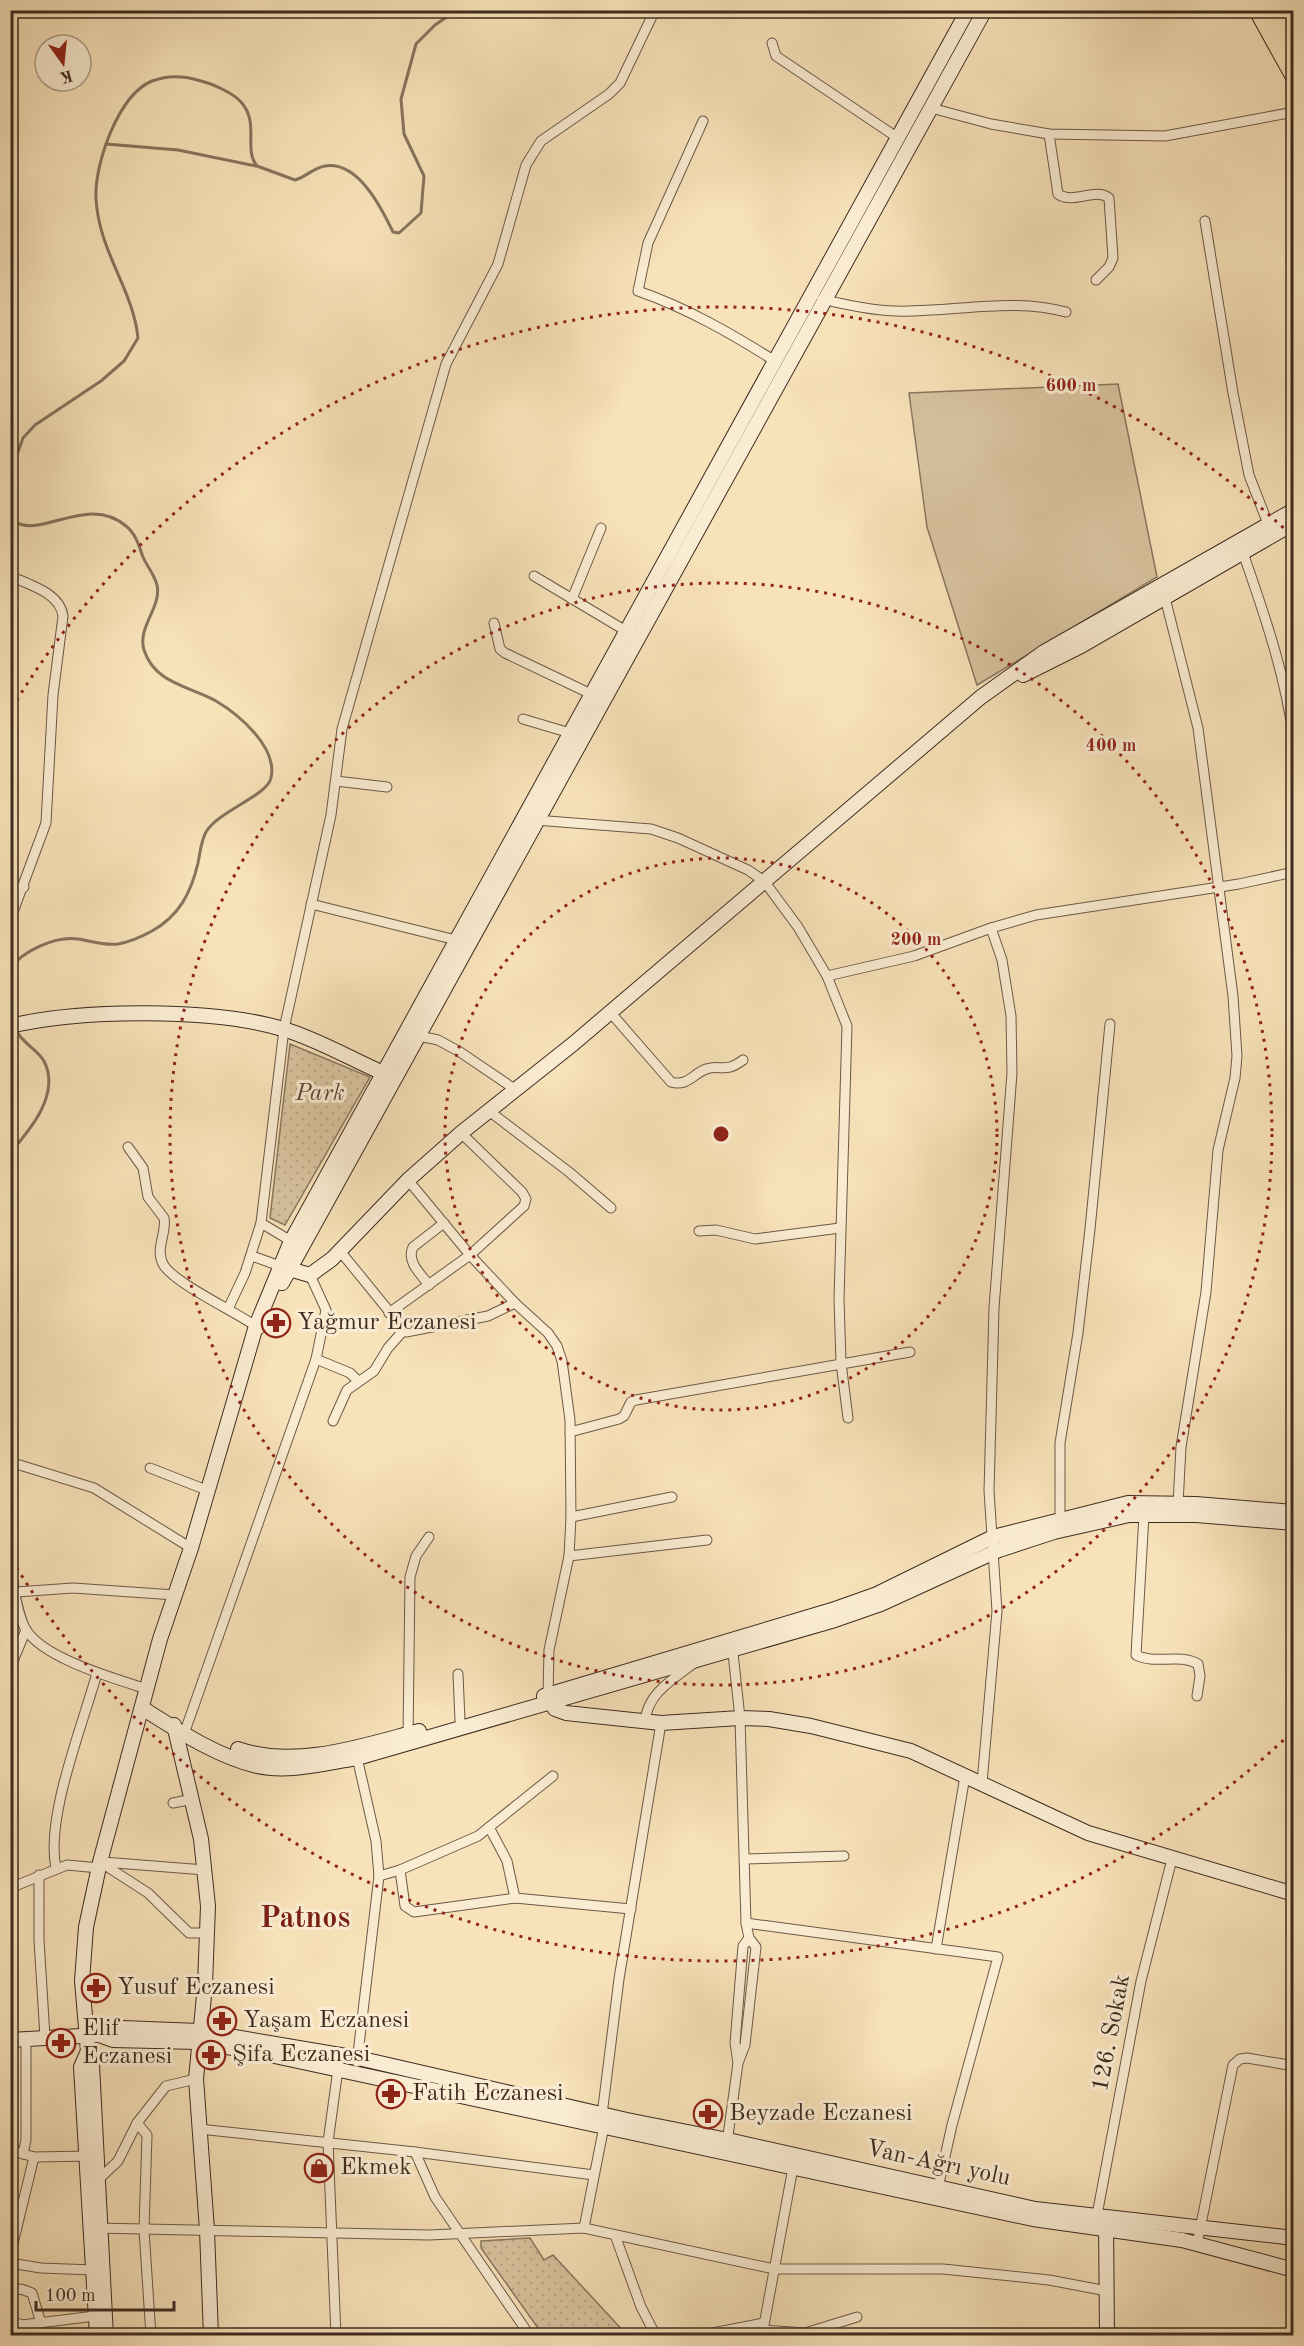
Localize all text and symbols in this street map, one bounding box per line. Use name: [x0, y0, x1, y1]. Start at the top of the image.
north arrow: [33, 33, 93, 93]
text: K: [58, 66, 74, 85]
text: 600 m: [1046, 377, 1096, 395]
text: 400 m: [1086, 737, 1136, 755]
text: 200 m: [891, 931, 941, 949]
park label: Park: [294, 1082, 345, 1106]
centre of rings: [711, 1124, 731, 1144]
pharmacy icon: Yağmur Eczanesi: [260, 1307, 292, 1339]
place label: Yağmur Eczanesi: [297, 1311, 477, 1335]
district label: Patnos: [260, 1904, 350, 1934]
pharmacy icon: Yusuf Eczanesi: [80, 1972, 112, 2004]
street label: 126. Sokak: [1089, 1972, 1135, 2094]
place label: Yusuf Eczanesi: [117, 1976, 275, 2000]
pharmacy icon: Yaşam Eczanesi: [206, 2005, 238, 2037]
place label: Yaşam Eczanesi: [243, 2009, 409, 2033]
place label: Elif Eczanesi: [82, 2017, 172, 2069]
pharmacy icon: Elif Eczanesi: [45, 2027, 77, 2059]
pharmacy icon: Şifa Eczanesi: [195, 2039, 227, 2071]
place label: Şifa Eczanesi: [232, 2043, 370, 2067]
pharmacy icon: Fatih Eczanesi: [375, 2078, 407, 2110]
place label: Fatih Eczanesi: [412, 2082, 564, 2106]
pharmacy icon: Beyzade Eczanesi: [692, 2098, 724, 2130]
place label: Beyzade Eczanesi: [729, 2102, 912, 2126]
street label: Van-Ağrı yolu: [863, 2137, 1013, 2191]
shop icon: Ekmek: [303, 2152, 335, 2184]
place label: Ekmek: [340, 2156, 412, 2180]
scale bar: [36, 2274, 174, 2312]
text: 100 m: [45, 2287, 96, 2305]

